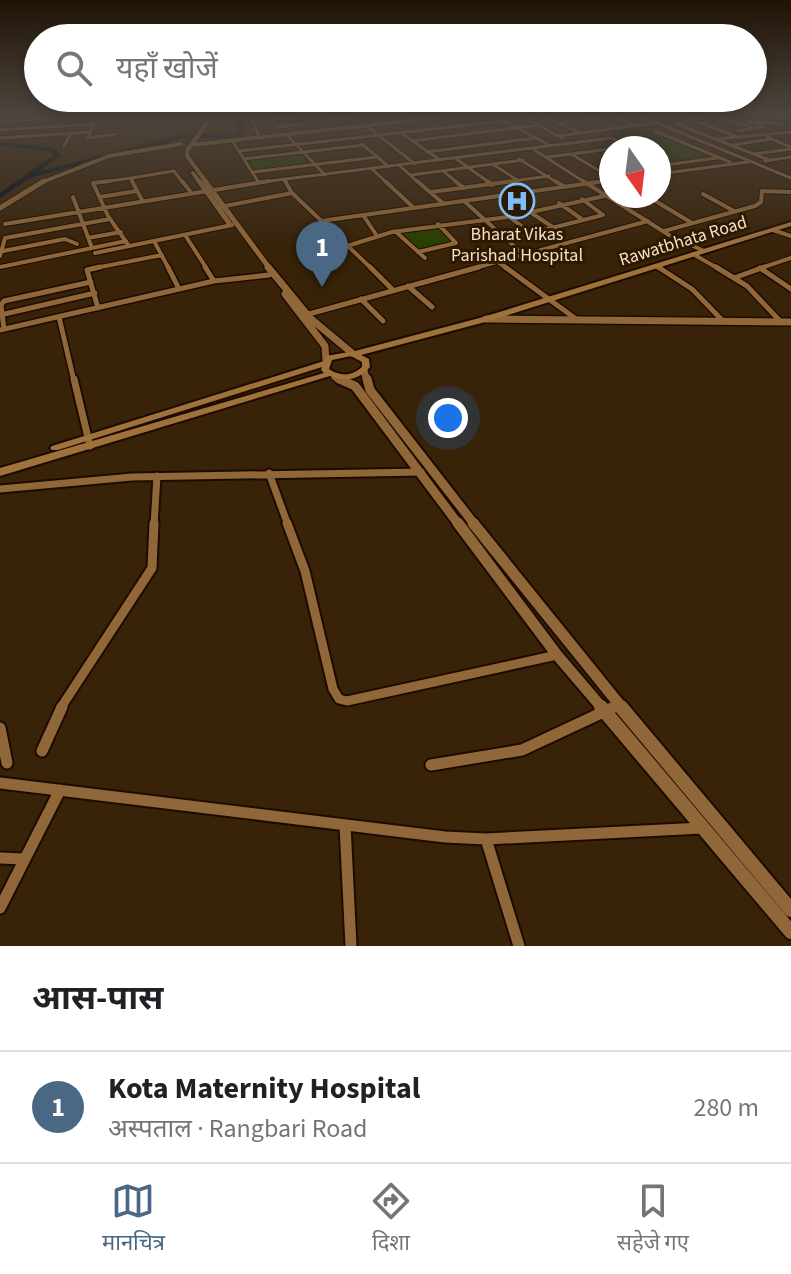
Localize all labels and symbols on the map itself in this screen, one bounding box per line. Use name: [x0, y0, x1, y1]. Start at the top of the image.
north arrow: [599, 136, 671, 208]
hospital icon: Bharat Vikas Parishad Hospital: [498, 182, 536, 220]
street label: Rawatbhata Road: [616, 210, 750, 272]
pin: 1: [296, 221, 348, 287]
place label: Bharat Vikas Parishad Hospital: [451, 222, 583, 268]
your location: [428, 398, 468, 438]

